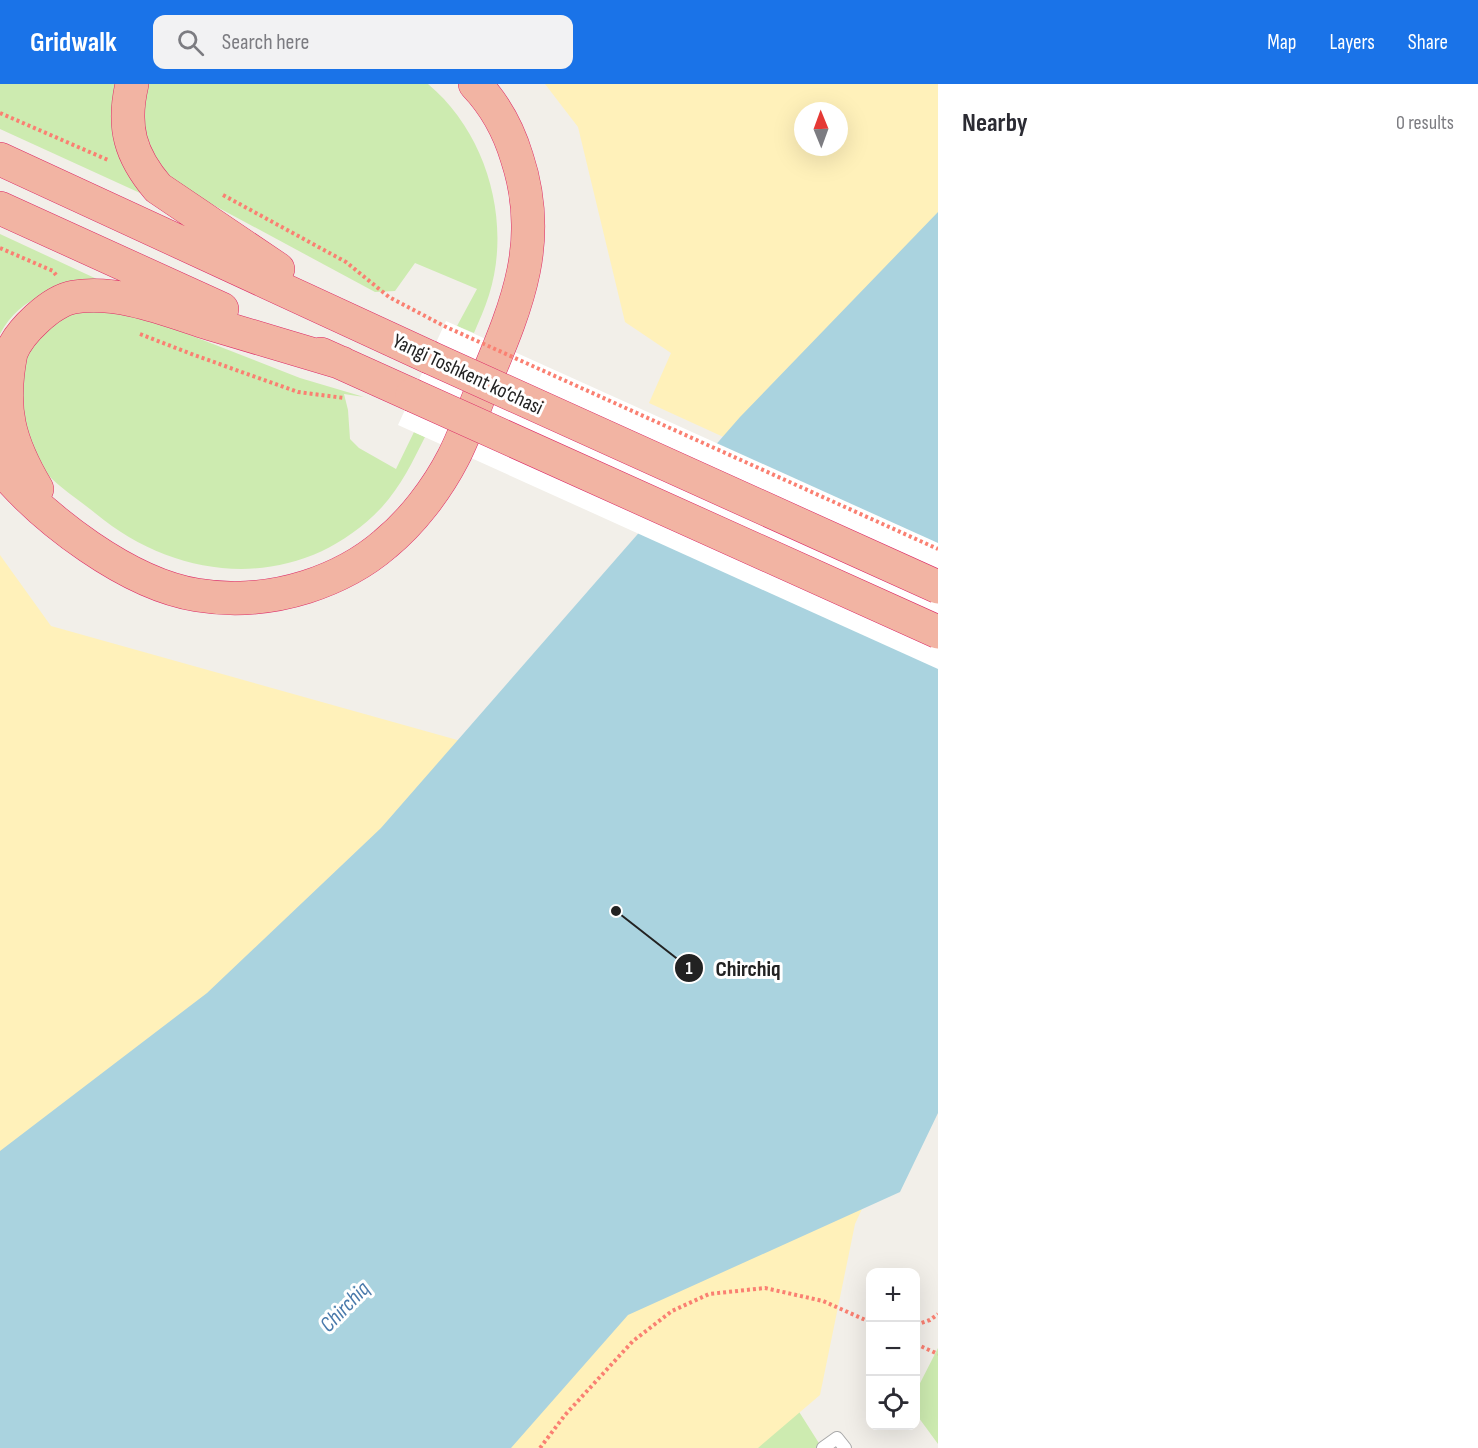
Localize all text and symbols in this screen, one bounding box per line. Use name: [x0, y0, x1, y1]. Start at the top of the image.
search box: [153, 15, 573, 69]
text: Gridwalk: [30, 26, 117, 59]
icon: search: [174, 26, 207, 59]
text: Search here: [222, 29, 309, 56]
text: Map: [1267, 30, 1296, 55]
text: Layers: [1329, 30, 1375, 55]
text: Share: [1408, 30, 1448, 55]
north arrow: [794, 102, 848, 156]
text: Nearby: [962, 108, 1028, 139]
text: 0 results: [1396, 111, 1454, 135]
street label: Yangi Toshkent ko‘chasi: [388, 329, 547, 420]
callout: Chirchiq: [674, 948, 793, 988]
text: Chirchiq: [715, 956, 781, 983]
text: 1: [685, 958, 693, 979]
map controls: [866, 1268, 920, 1430]
button: +: [866, 1268, 920, 1322]
water label: Chirchiq: [314, 1276, 376, 1338]
button: −: [866, 1322, 920, 1376]
button: locate: [866, 1376, 920, 1430]

